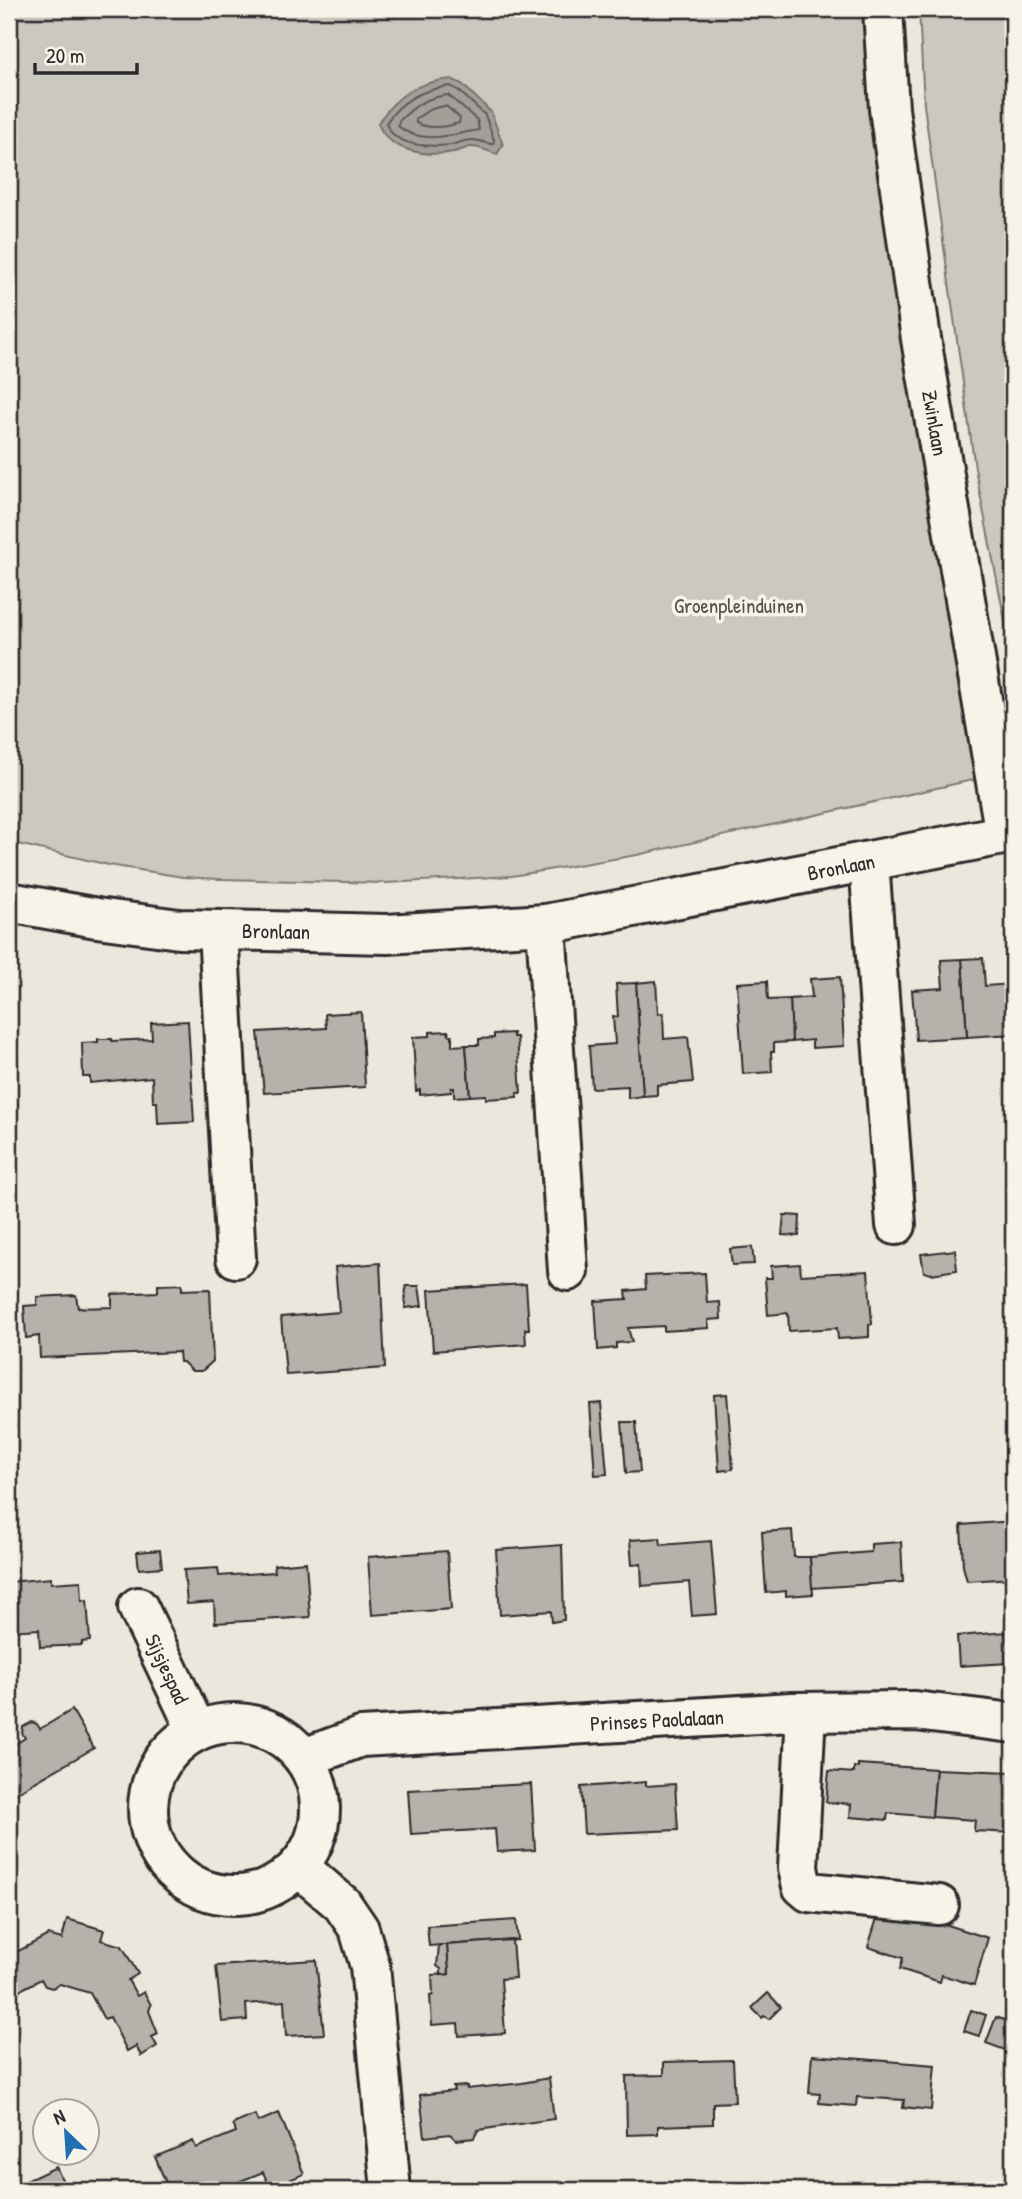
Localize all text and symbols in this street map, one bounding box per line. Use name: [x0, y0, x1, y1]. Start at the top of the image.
scale bar: [35, 32, 136, 76]
text: 20 m: [46, 41, 84, 70]
street label: Zwinlaan: [915, 388, 955, 458]
park label: Groenpleinduinen: [674, 591, 804, 620]
street label: Bronlaan: [805, 846, 877, 888]
street label: Bronlaan: [242, 916, 310, 946]
street label: Sijsjespad: [138, 1629, 196, 1709]
street label: Prinses Paolalaan: [589, 1702, 725, 1738]
north arrow: [32, 2098, 102, 2168]
text: N: [49, 2103, 69, 2131]

